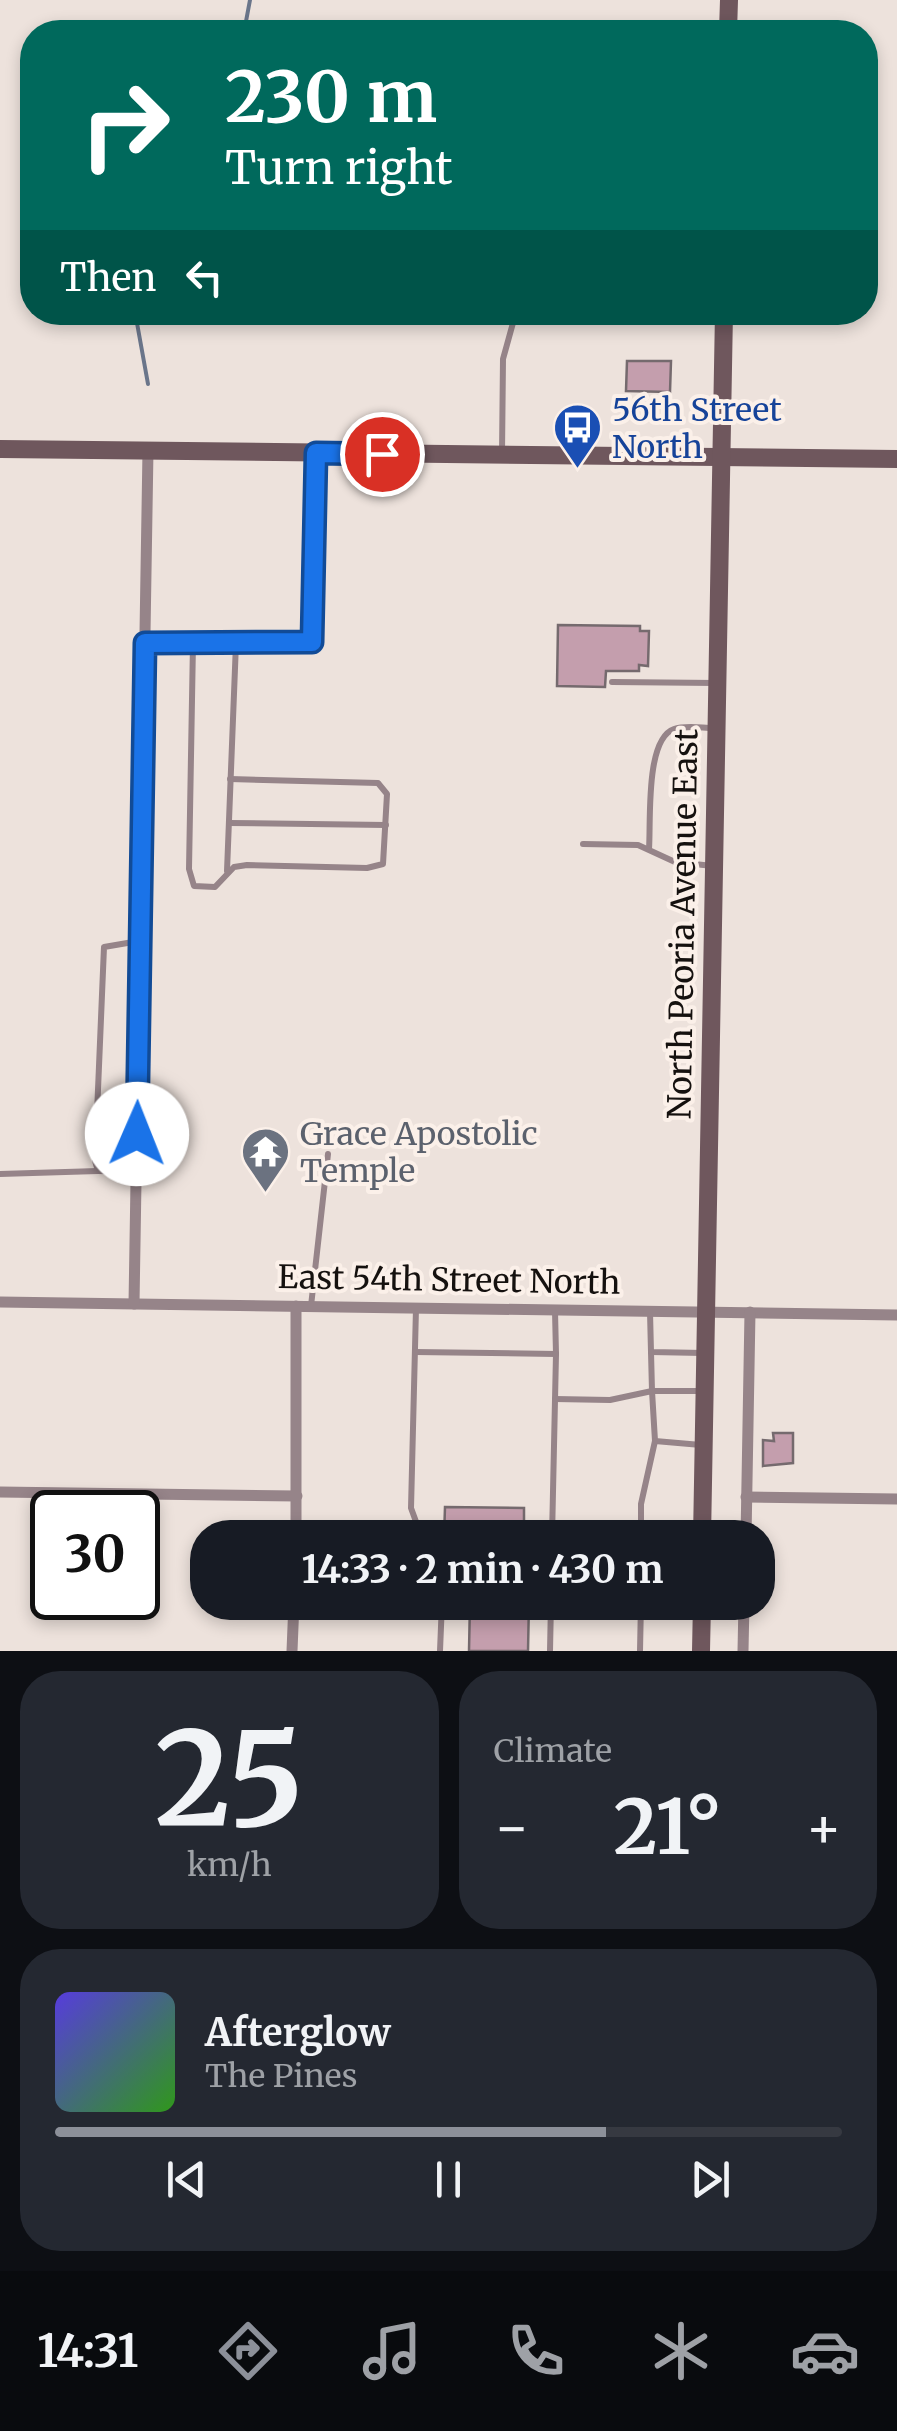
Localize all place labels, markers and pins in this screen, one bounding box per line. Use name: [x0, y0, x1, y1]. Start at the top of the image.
place label: 56th Street North: [612, 390, 782, 467]
bus stop icon: 56th Street North: [551, 402, 603, 470]
pin: [340, 412, 425, 497]
place label: Grace Apostolic Temple: [300, 1114, 538, 1191]
temple icon: Grace Apostolic Temple: [239, 1126, 291, 1194]

